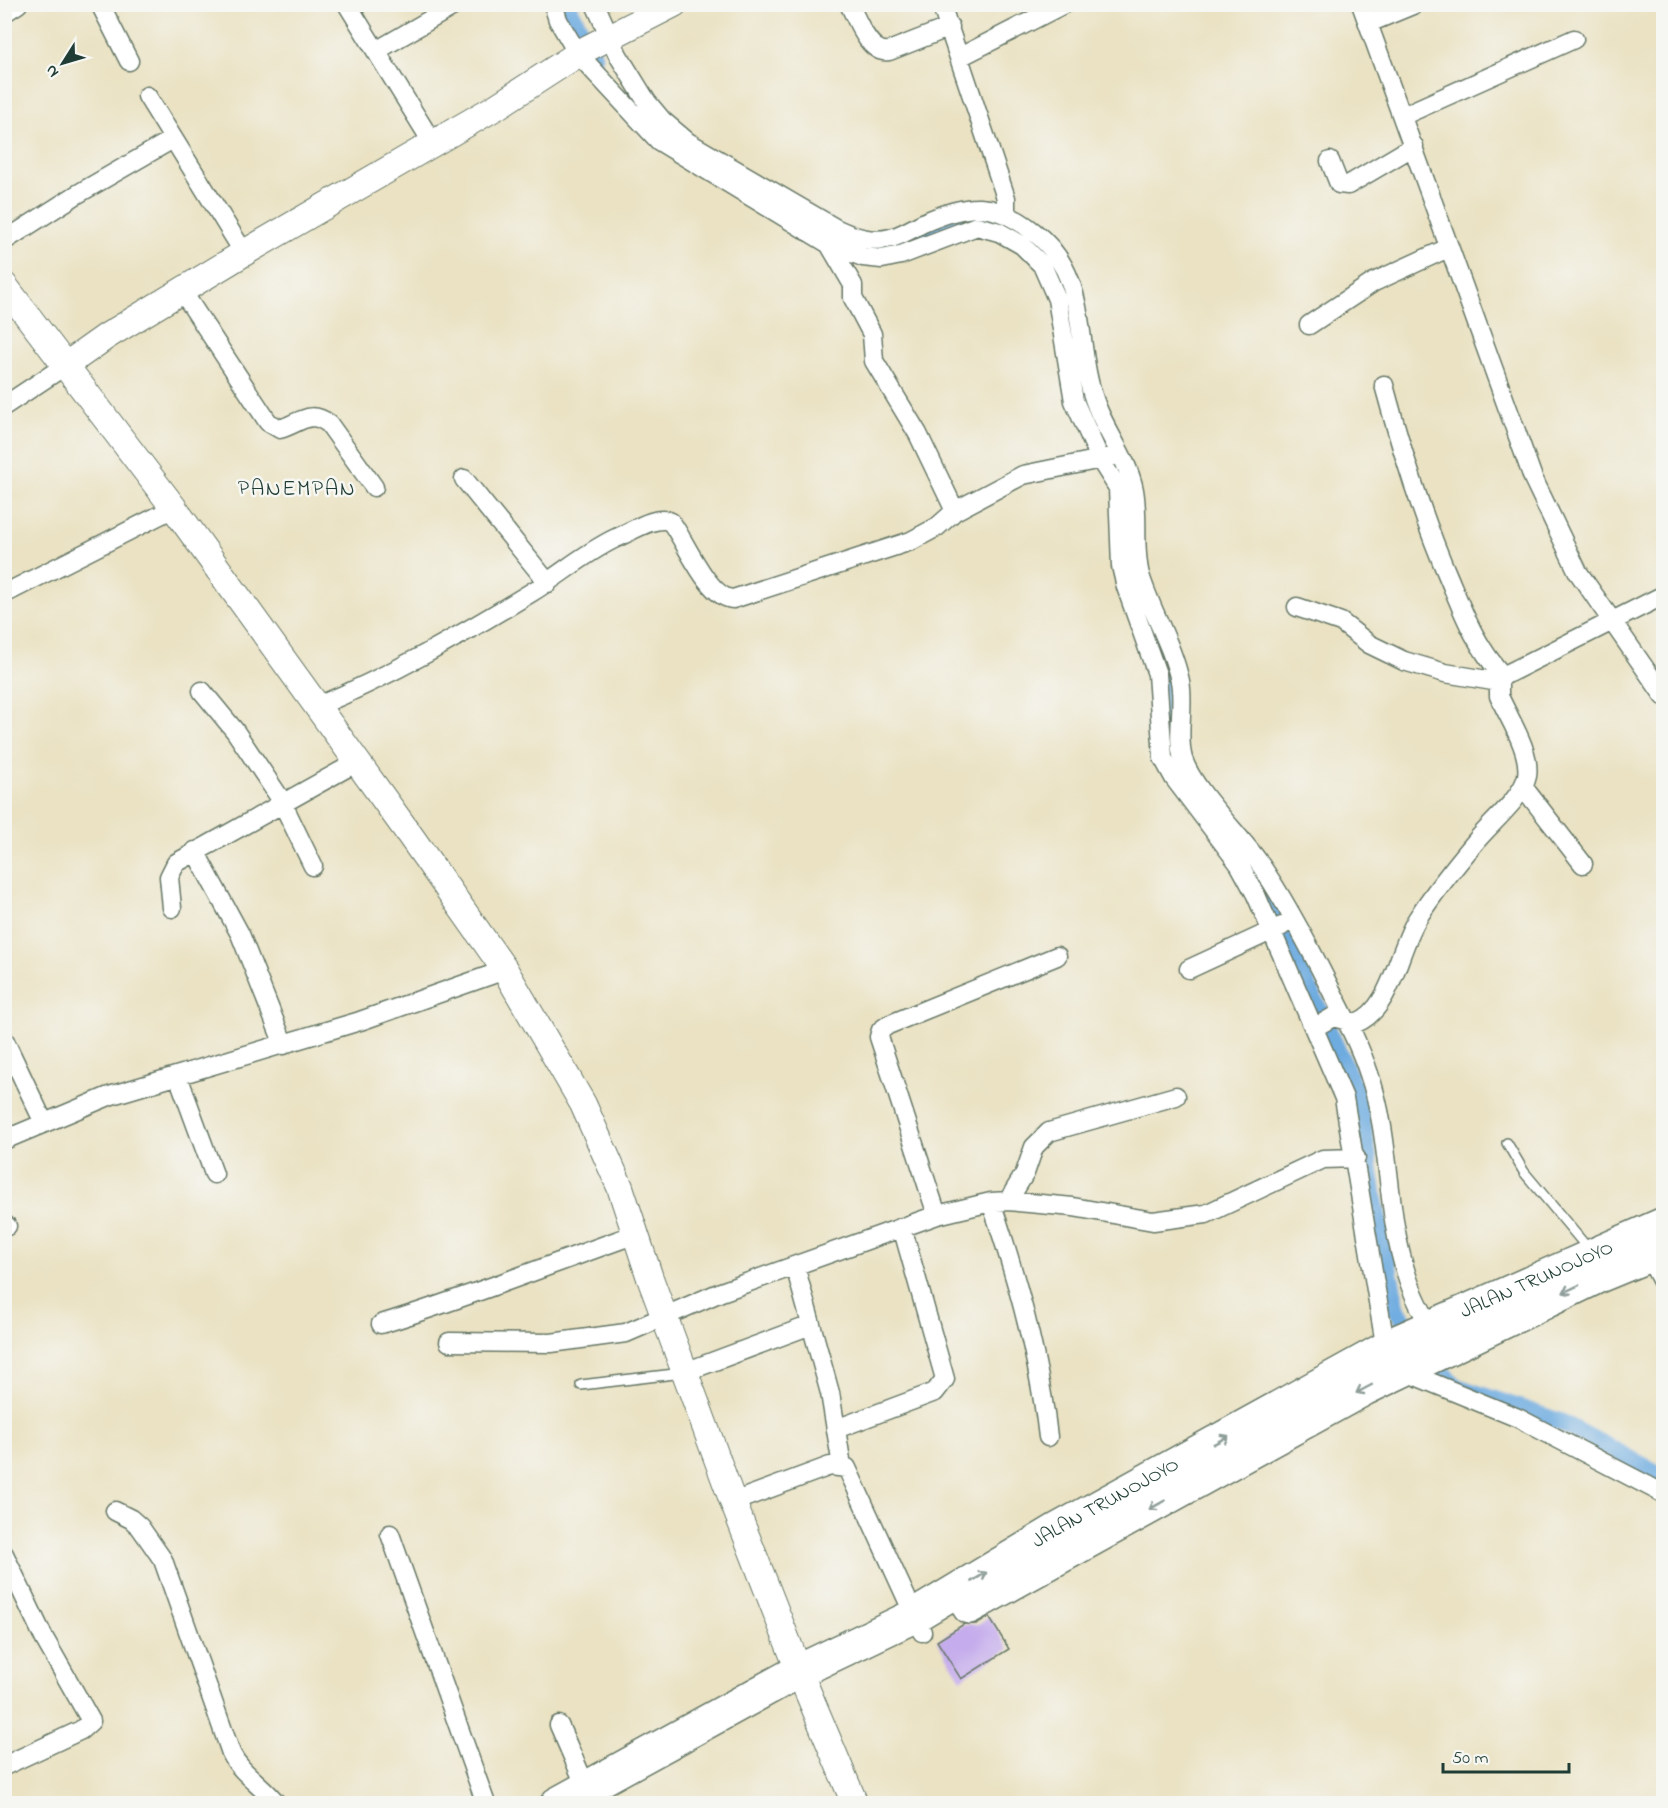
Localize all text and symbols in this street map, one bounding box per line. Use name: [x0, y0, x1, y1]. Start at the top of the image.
north arrow: [33, 33, 93, 93]
text: N: [40, 59, 65, 82]
district label: PANEMPAN: [238, 474, 356, 506]
street label: JALAN TRUNOJOYO: [1456, 1234, 1618, 1327]
one-way arrow: [1563, 1284, 1581, 1296]
one-way arrow: [1355, 1384, 1373, 1395]
one-way arrow: [1212, 1434, 1229, 1446]
street label: JALAN TRUNOJOYO: [1027, 1451, 1185, 1556]
one-way arrow: [1148, 1499, 1165, 1511]
one-way arrow: [970, 1571, 987, 1583]
scale bar: [1443, 1736, 1569, 1774]
text: 50 m: [1452, 1746, 1489, 1772]

